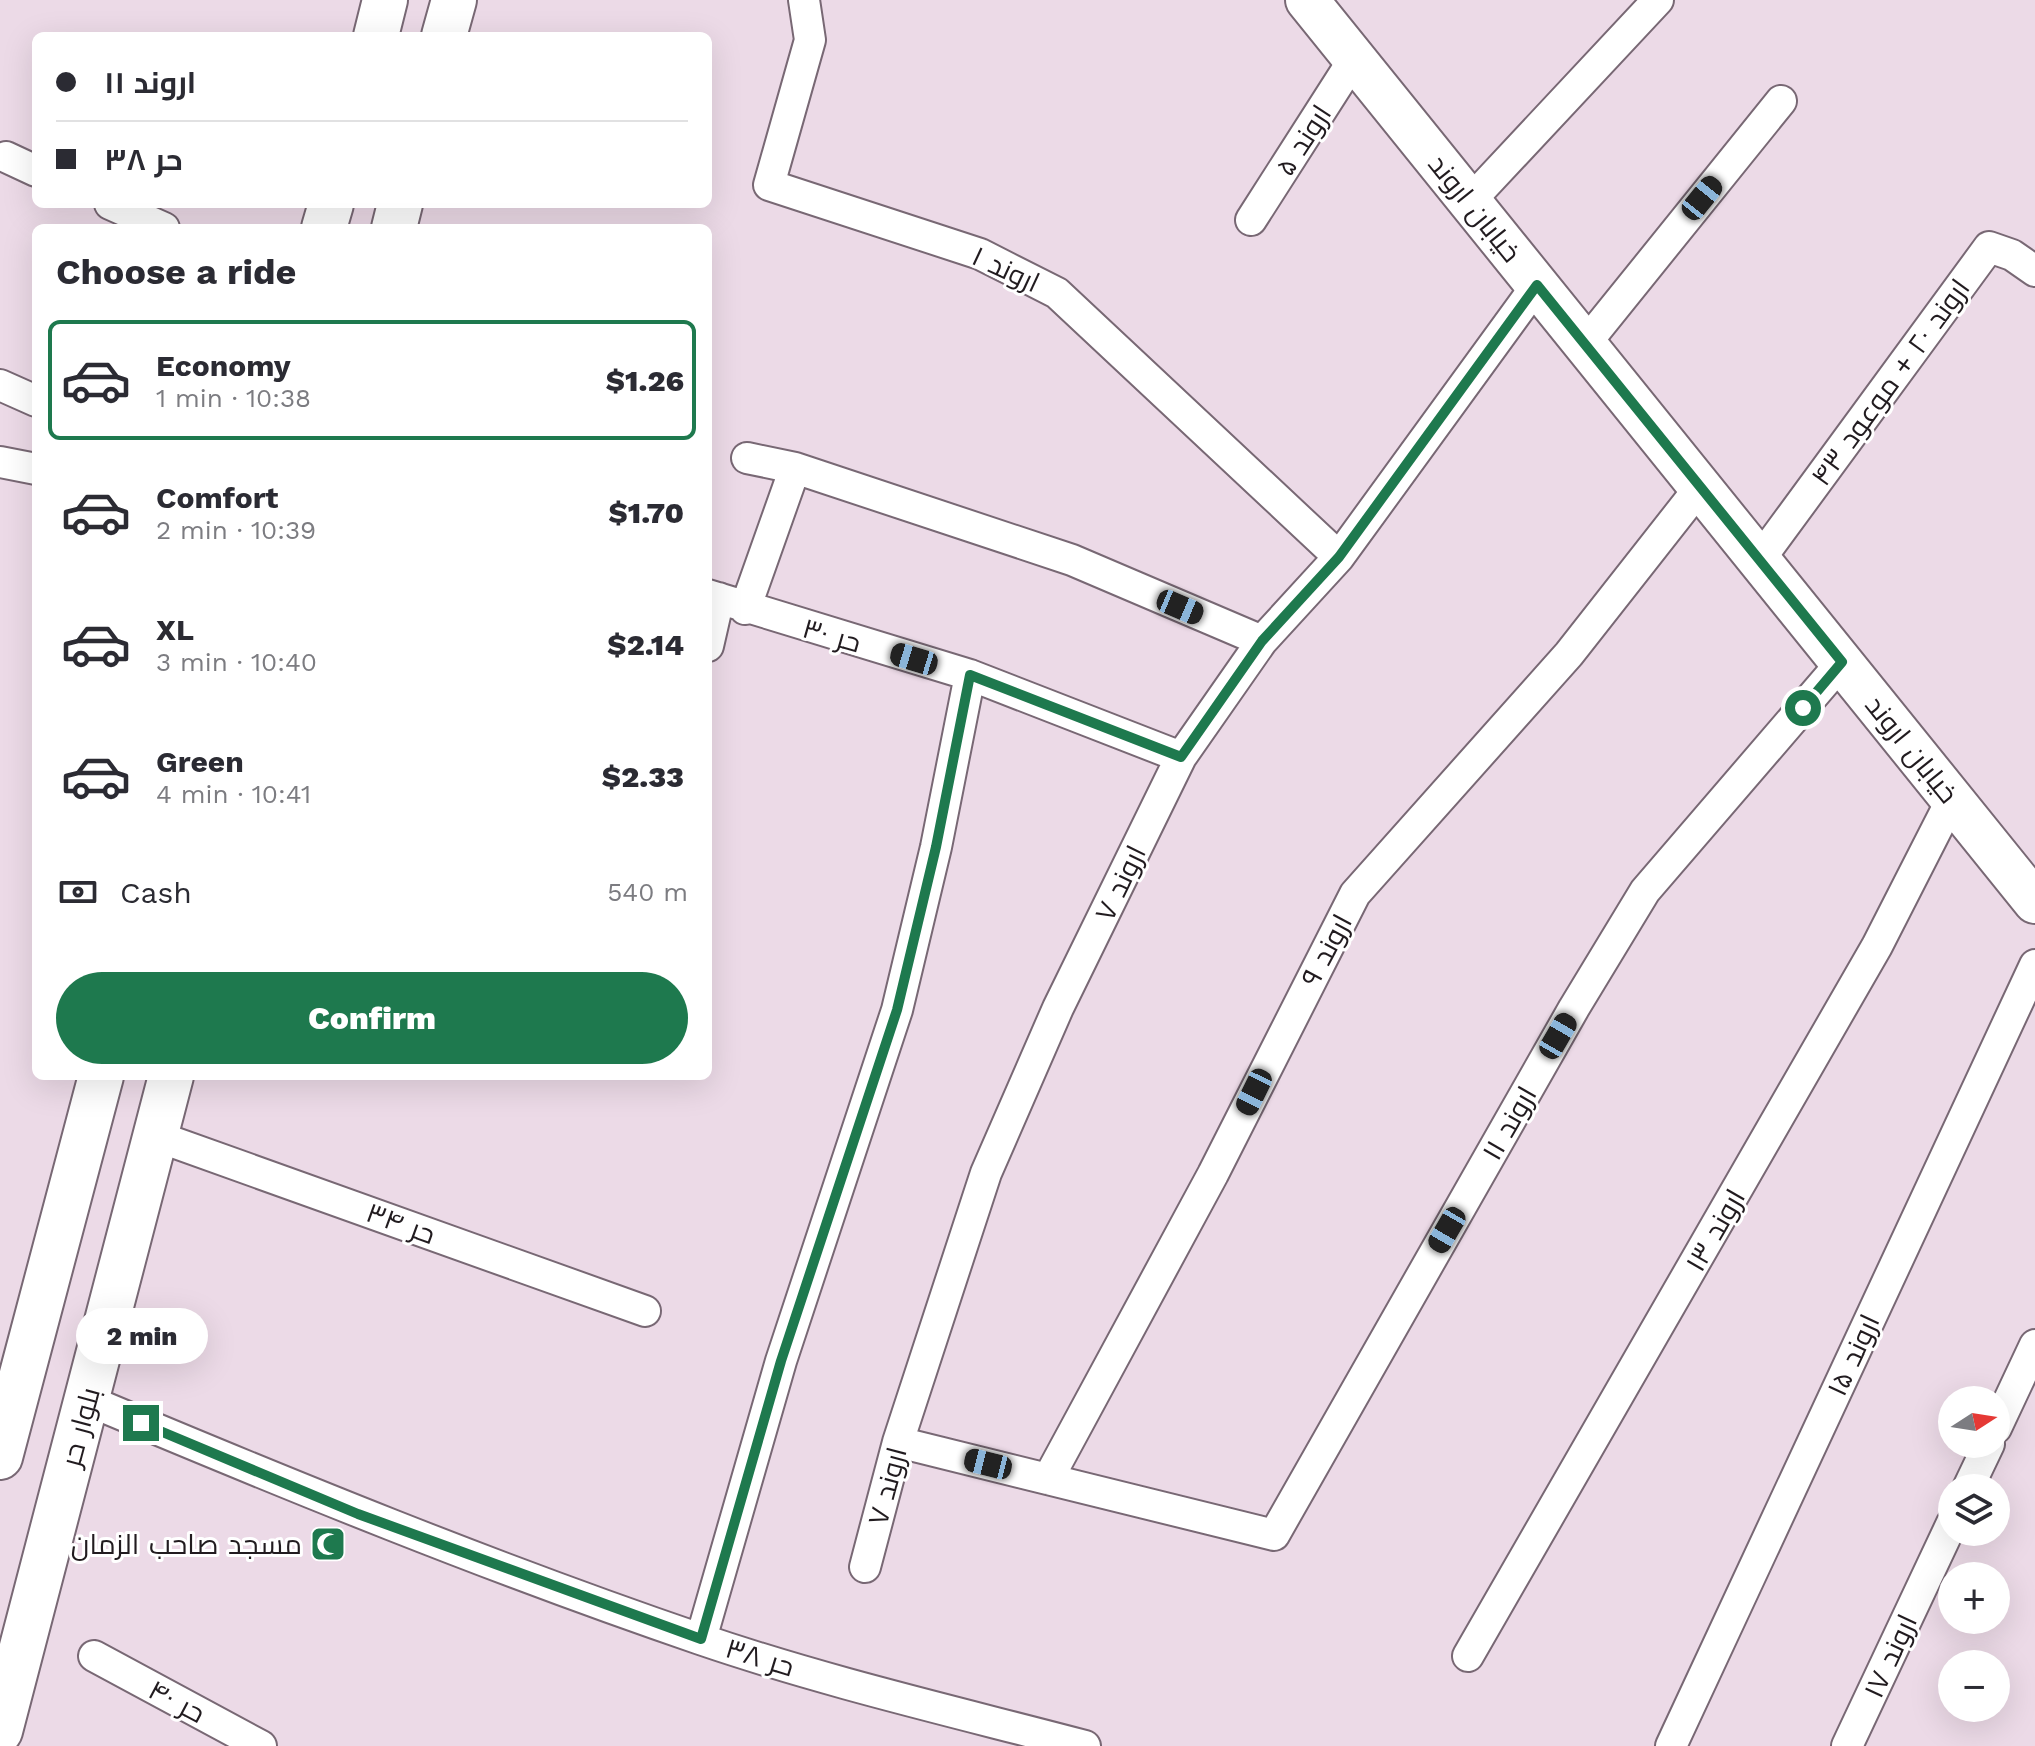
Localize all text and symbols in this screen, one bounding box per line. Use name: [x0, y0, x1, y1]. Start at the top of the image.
text: اروند ۱۱: [104, 65, 196, 100]
street label: اروند ۵: [1268, 99, 1338, 182]
text: حر ۳۸: [104, 142, 183, 177]
street label: خیابان اروند: [1421, 148, 1528, 269]
car: [1678, 172, 1726, 224]
street label: اروند ۱: [967, 240, 1045, 299]
text: Choose a ride: [56, 251, 296, 293]
street label: اروند ۲۰ + موعود ۴۳: [1804, 272, 1976, 492]
icon: car: [60, 344, 132, 416]
text: Economy: [156, 348, 291, 383]
text: $1.26: [606, 363, 684, 398]
text: 1 min · 10:38: [156, 383, 311, 413]
icon: car: [60, 476, 132, 548]
text: Comfort: [156, 480, 278, 515]
text: $1.70: [608, 495, 684, 530]
text: 2 min · 10:39: [156, 515, 316, 545]
car: [1153, 587, 1207, 627]
icon: car: [60, 608, 132, 680]
street label: حر ۳۰: [799, 611, 865, 660]
text: XL: [156, 612, 194, 647]
text: $2.14: [607, 627, 684, 662]
car: [888, 641, 940, 677]
text: 3 min · 10:40: [156, 647, 317, 677]
street label: خیابان اروند: [1858, 689, 1965, 810]
route start: [1785, 690, 1821, 726]
icon: car: [60, 740, 132, 812]
text: Green: [156, 744, 244, 779]
text: $2.33: [602, 759, 684, 794]
text: 4 min · 10:41: [156, 779, 311, 809]
street label: اروند ۷: [1088, 840, 1153, 926]
icon: cash: [56, 870, 100, 914]
text: Cash: [120, 875, 192, 910]
text: 540 m: [607, 877, 688, 907]
street label: اروند ۹: [1294, 909, 1359, 992]
button: Confirm: [56, 972, 688, 1064]
car: [1536, 1009, 1580, 1063]
car: [1233, 1065, 1275, 1119]
street label: اروند ۱۱: [1475, 1081, 1544, 1166]
street label: اروند ۱۳: [1679, 1183, 1752, 1277]
street label: حر ۳۴: [362, 1196, 440, 1251]
car: [1425, 1203, 1469, 1257]
callout: 2 min: [75, 1307, 207, 1363]
street label: اروند ۱۵: [1820, 1309, 1887, 1401]
text: 2 min: [107, 1321, 177, 1351]
street label: بلوار حر: [54, 1384, 107, 1472]
north arrow: [1938, 1386, 2010, 1458]
map controls: [1938, 1386, 2010, 1722]
route end: [123, 1405, 159, 1441]
street label: اروند ۷: [861, 1443, 914, 1529]
car: [962, 1447, 1014, 1481]
button: layers: [1938, 1474, 2010, 1546]
mosque icon: مسجد صاحب الزمان: [309, 1525, 347, 1563]
place label: مسجد صاحب الزمان: [71, 1528, 302, 1561]
button: +: [1938, 1562, 2010, 1634]
street label: اروند ۱۷: [1857, 1609, 1924, 1703]
street label: حر ۳۸: [722, 1631, 798, 1683]
button: −: [1938, 1650, 2010, 1722]
street label: حر ۴۰: [143, 1673, 211, 1730]

